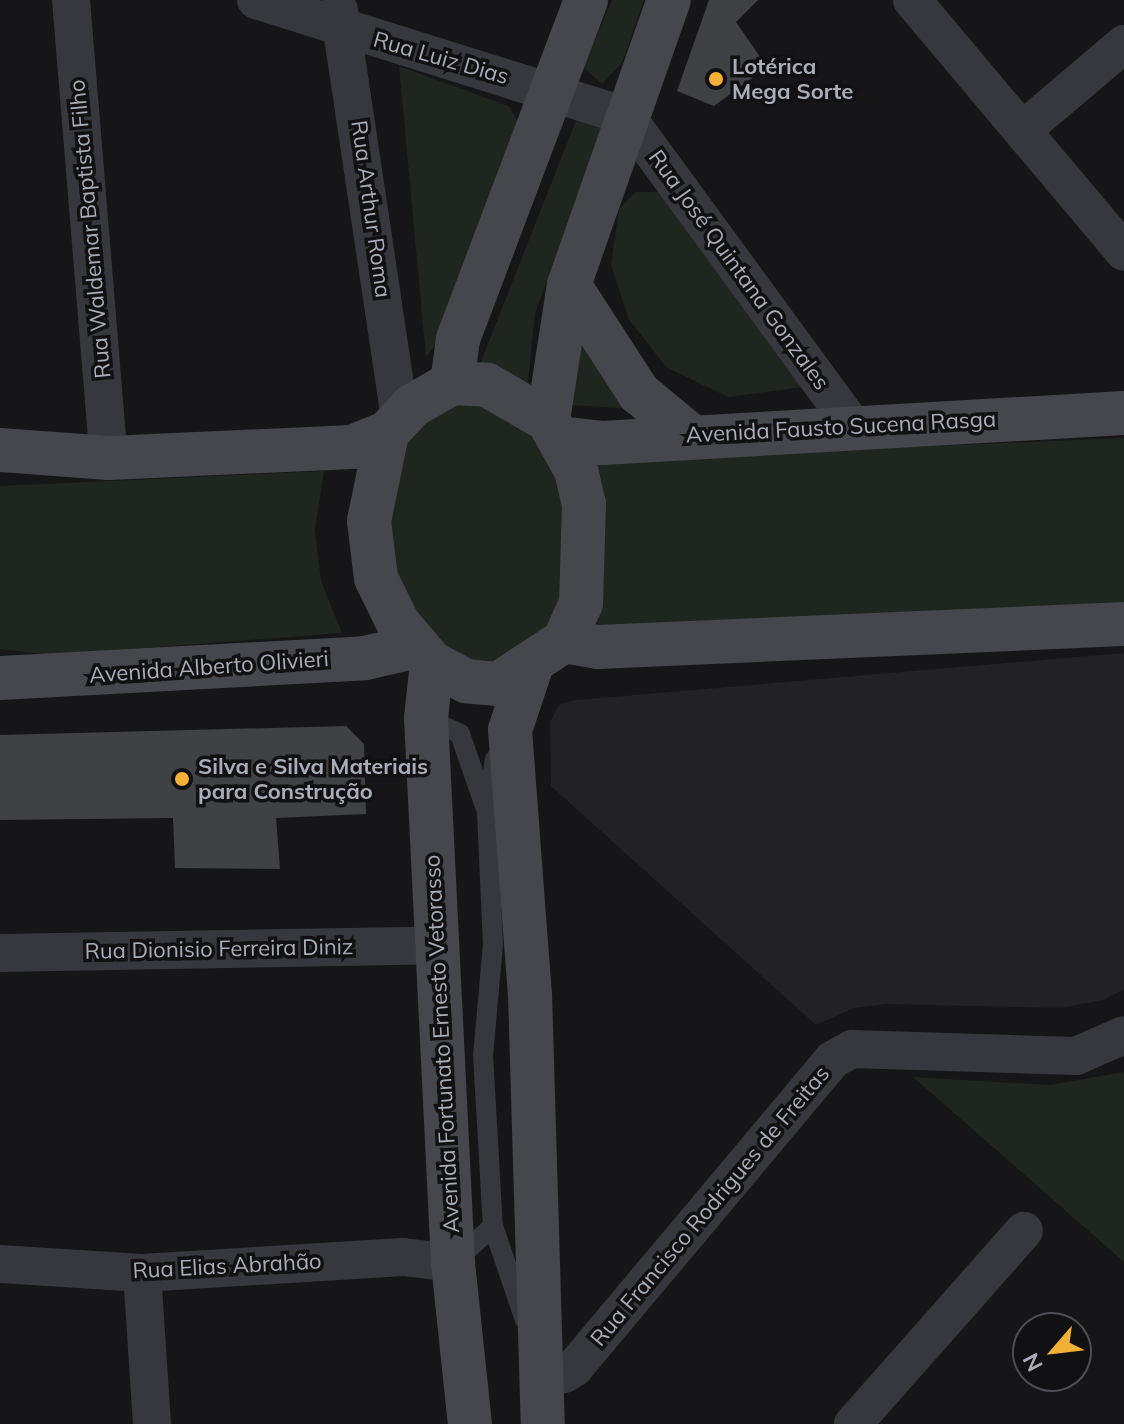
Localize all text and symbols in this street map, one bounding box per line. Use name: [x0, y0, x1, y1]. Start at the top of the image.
street label: Rua Luiz Dias: [370, 26, 512, 90]
place label: Lotérica Mega Sorte: [732, 53, 853, 104]
marker: Lotérica Mega Sorte: [707, 70, 725, 88]
street label: Rua Waldemar Baptista Filho: [64, 79, 116, 379]
street label: Rua Arthur Roma: [345, 119, 397, 299]
street label: Rua José Quintana Gonzales: [643, 145, 835, 395]
street label: Avenida Fausto Sucena Rasga: [685, 406, 997, 448]
street label: Avenida Alberto Olivieri: [88, 645, 330, 689]
place label: Silva e Silva Materiais para Construção: [198, 753, 428, 804]
marker: Silva e Silva Materiais para Construção: [173, 770, 191, 788]
street label: Avenida Fortunato Ernesto Vetorasso: [419, 854, 465, 1234]
street label: Rua Dionisio Ferreira Diniz: [84, 933, 354, 965]
street label: Rua Francisco Rodrigues de Freitas: [585, 1061, 835, 1351]
street label: Rua Elias Abrahão: [132, 1248, 322, 1284]
north arrow: [1012, 1312, 1092, 1392]
text: N: [1016, 1348, 1049, 1376]

